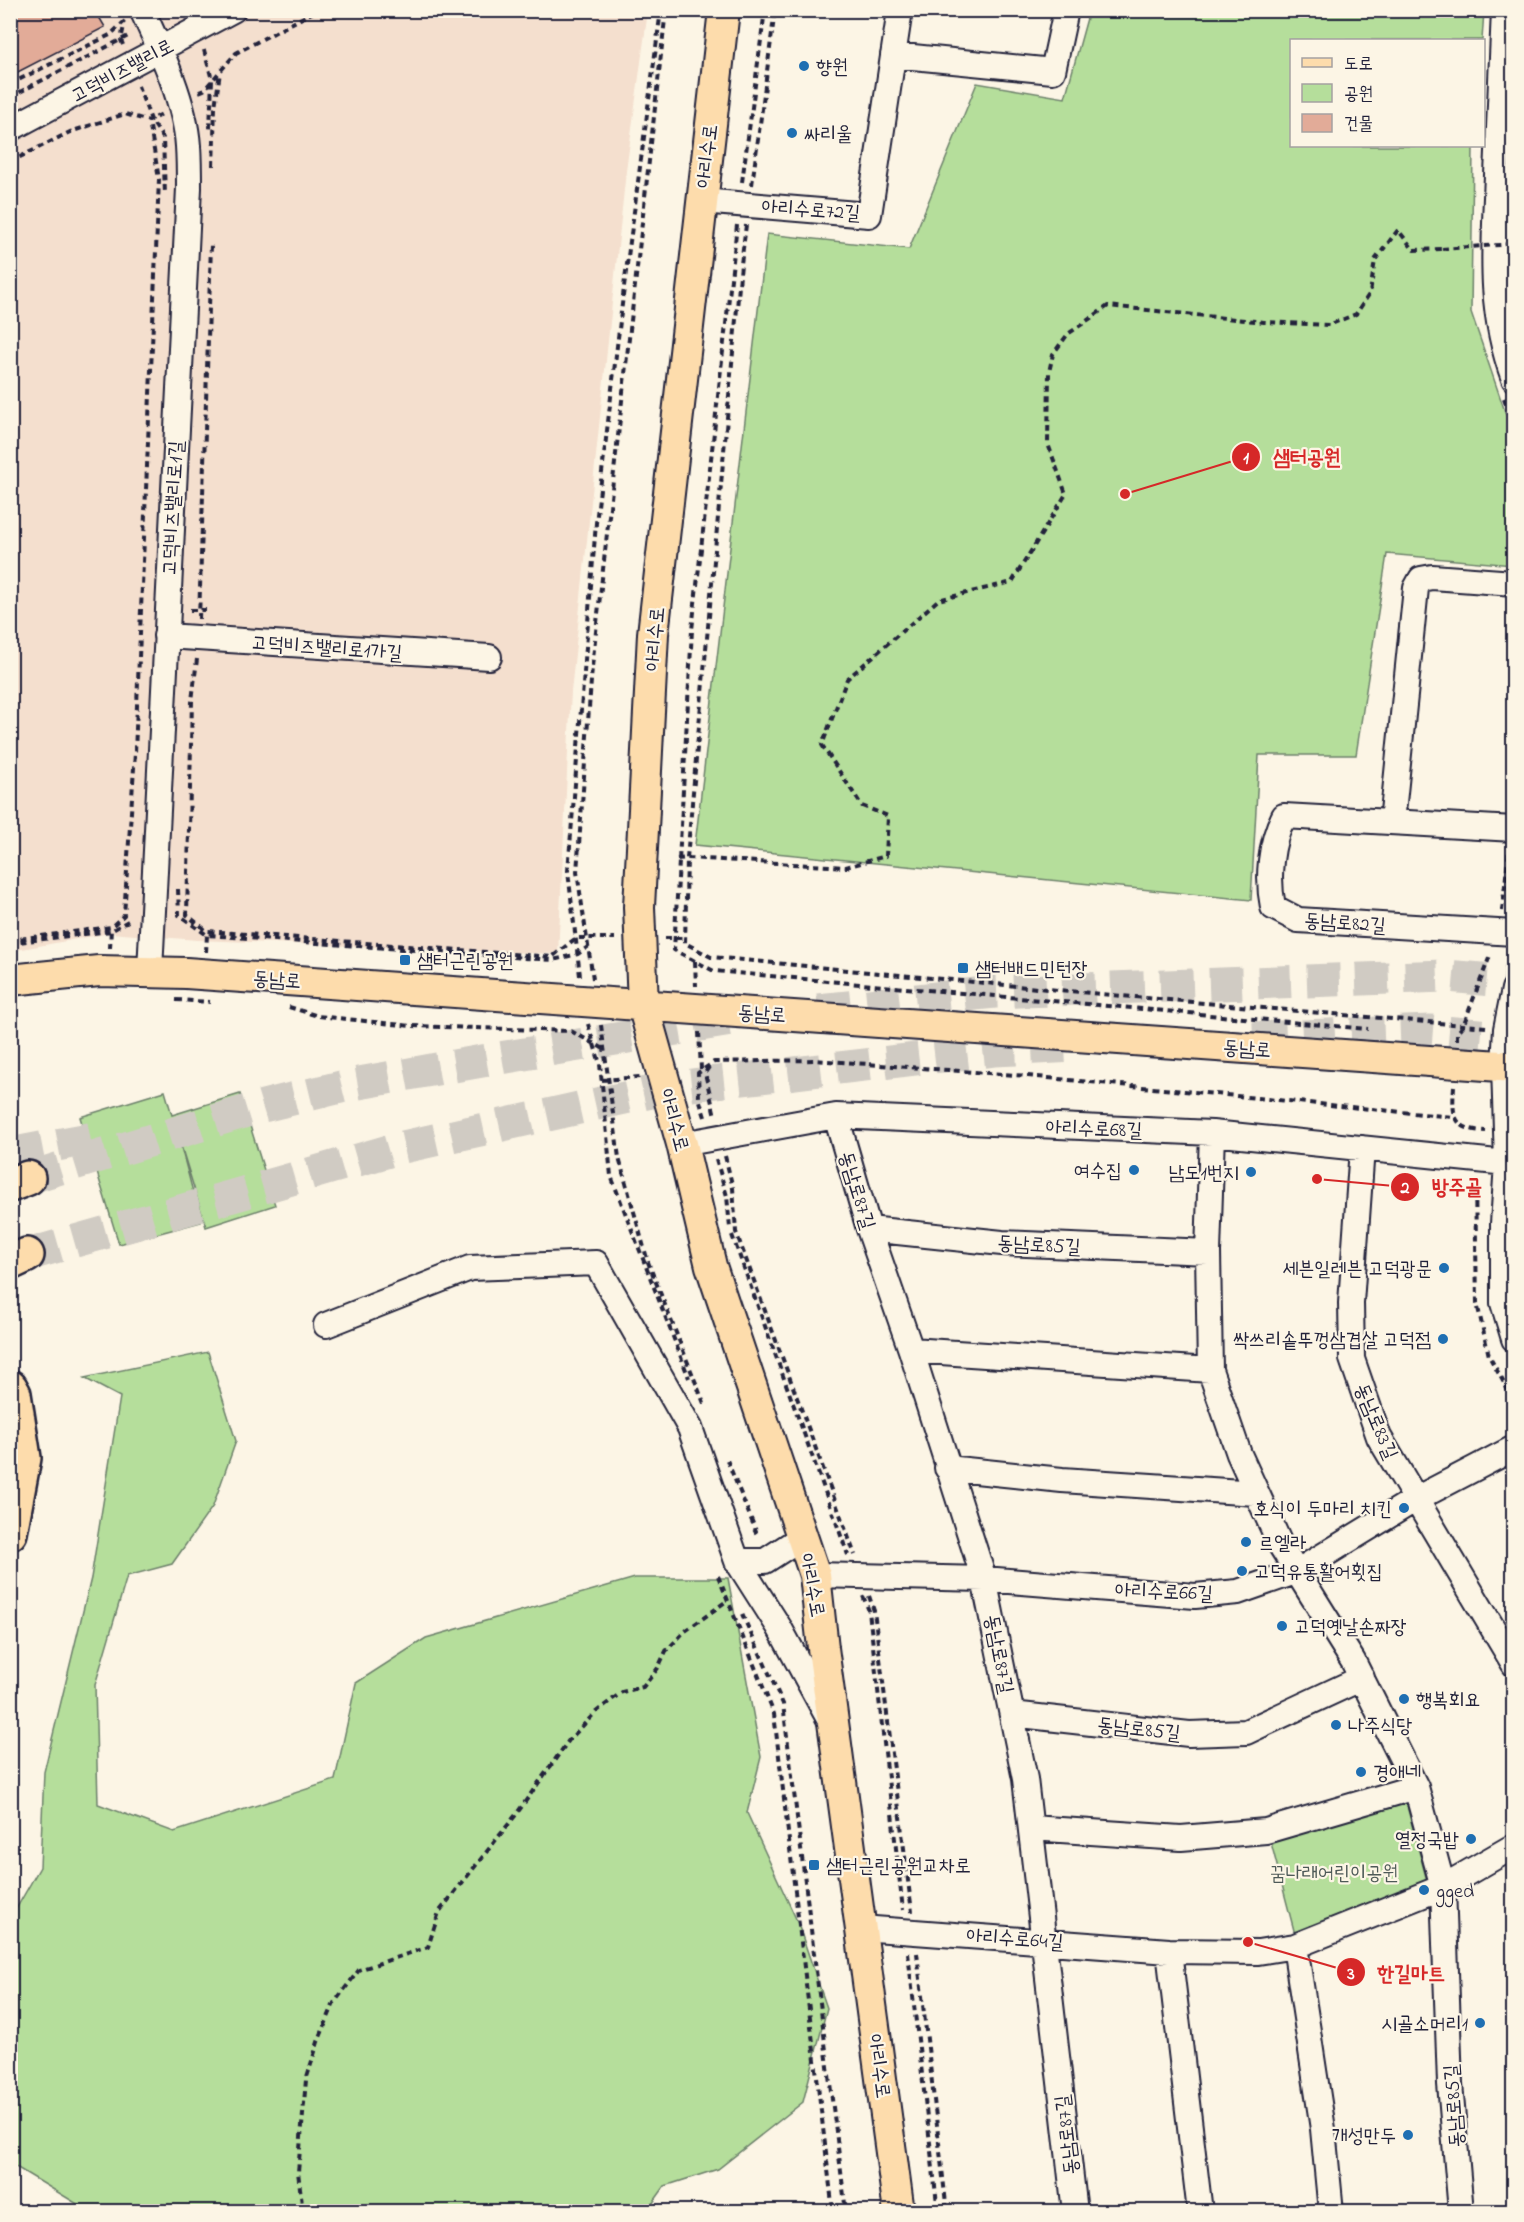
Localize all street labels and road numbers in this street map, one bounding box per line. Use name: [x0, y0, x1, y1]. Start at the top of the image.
street label: 고덕비즈밸리로: [67, 33, 180, 111]
street label: 아리수로: [690, 123, 727, 190]
street label: 아리수로72길: [761, 194, 861, 229]
street label: 고덕비즈밸리로1길: [156, 440, 193, 576]
street label: 아리수로: [639, 606, 674, 673]
street label: 고덕비즈밸리로1가길: [250, 630, 403, 669]
street label: 동남로82길: [1303, 907, 1387, 942]
street label: 동남로: [252, 965, 302, 998]
street label: 동남로: [737, 999, 787, 1032]
street label: 동남로: [1222, 1034, 1272, 1067]
street label: 아리수로: [650, 1086, 695, 1155]
street label: 아리수로68길: [1045, 1114, 1143, 1147]
street label: 동남로87길: [830, 1148, 881, 1233]
street label: 동남로85길: [997, 1230, 1081, 1263]
street label: 동남로83길: [1346, 1379, 1404, 1465]
street label: 아리수로: [790, 1551, 831, 1620]
street label: 아리수로66길: [1114, 1577, 1213, 1610]
street label: 동남로87길: [976, 1612, 1019, 1697]
street label: 동남로85길: [1096, 1712, 1182, 1749]
street label: 아리수로64길: [965, 1923, 1064, 1958]
street label: 아리수로: [859, 2032, 896, 2100]
street label: 동남로85길: [1438, 2063, 1473, 2148]
street label: 동남로87길: [1049, 2093, 1088, 2176]

